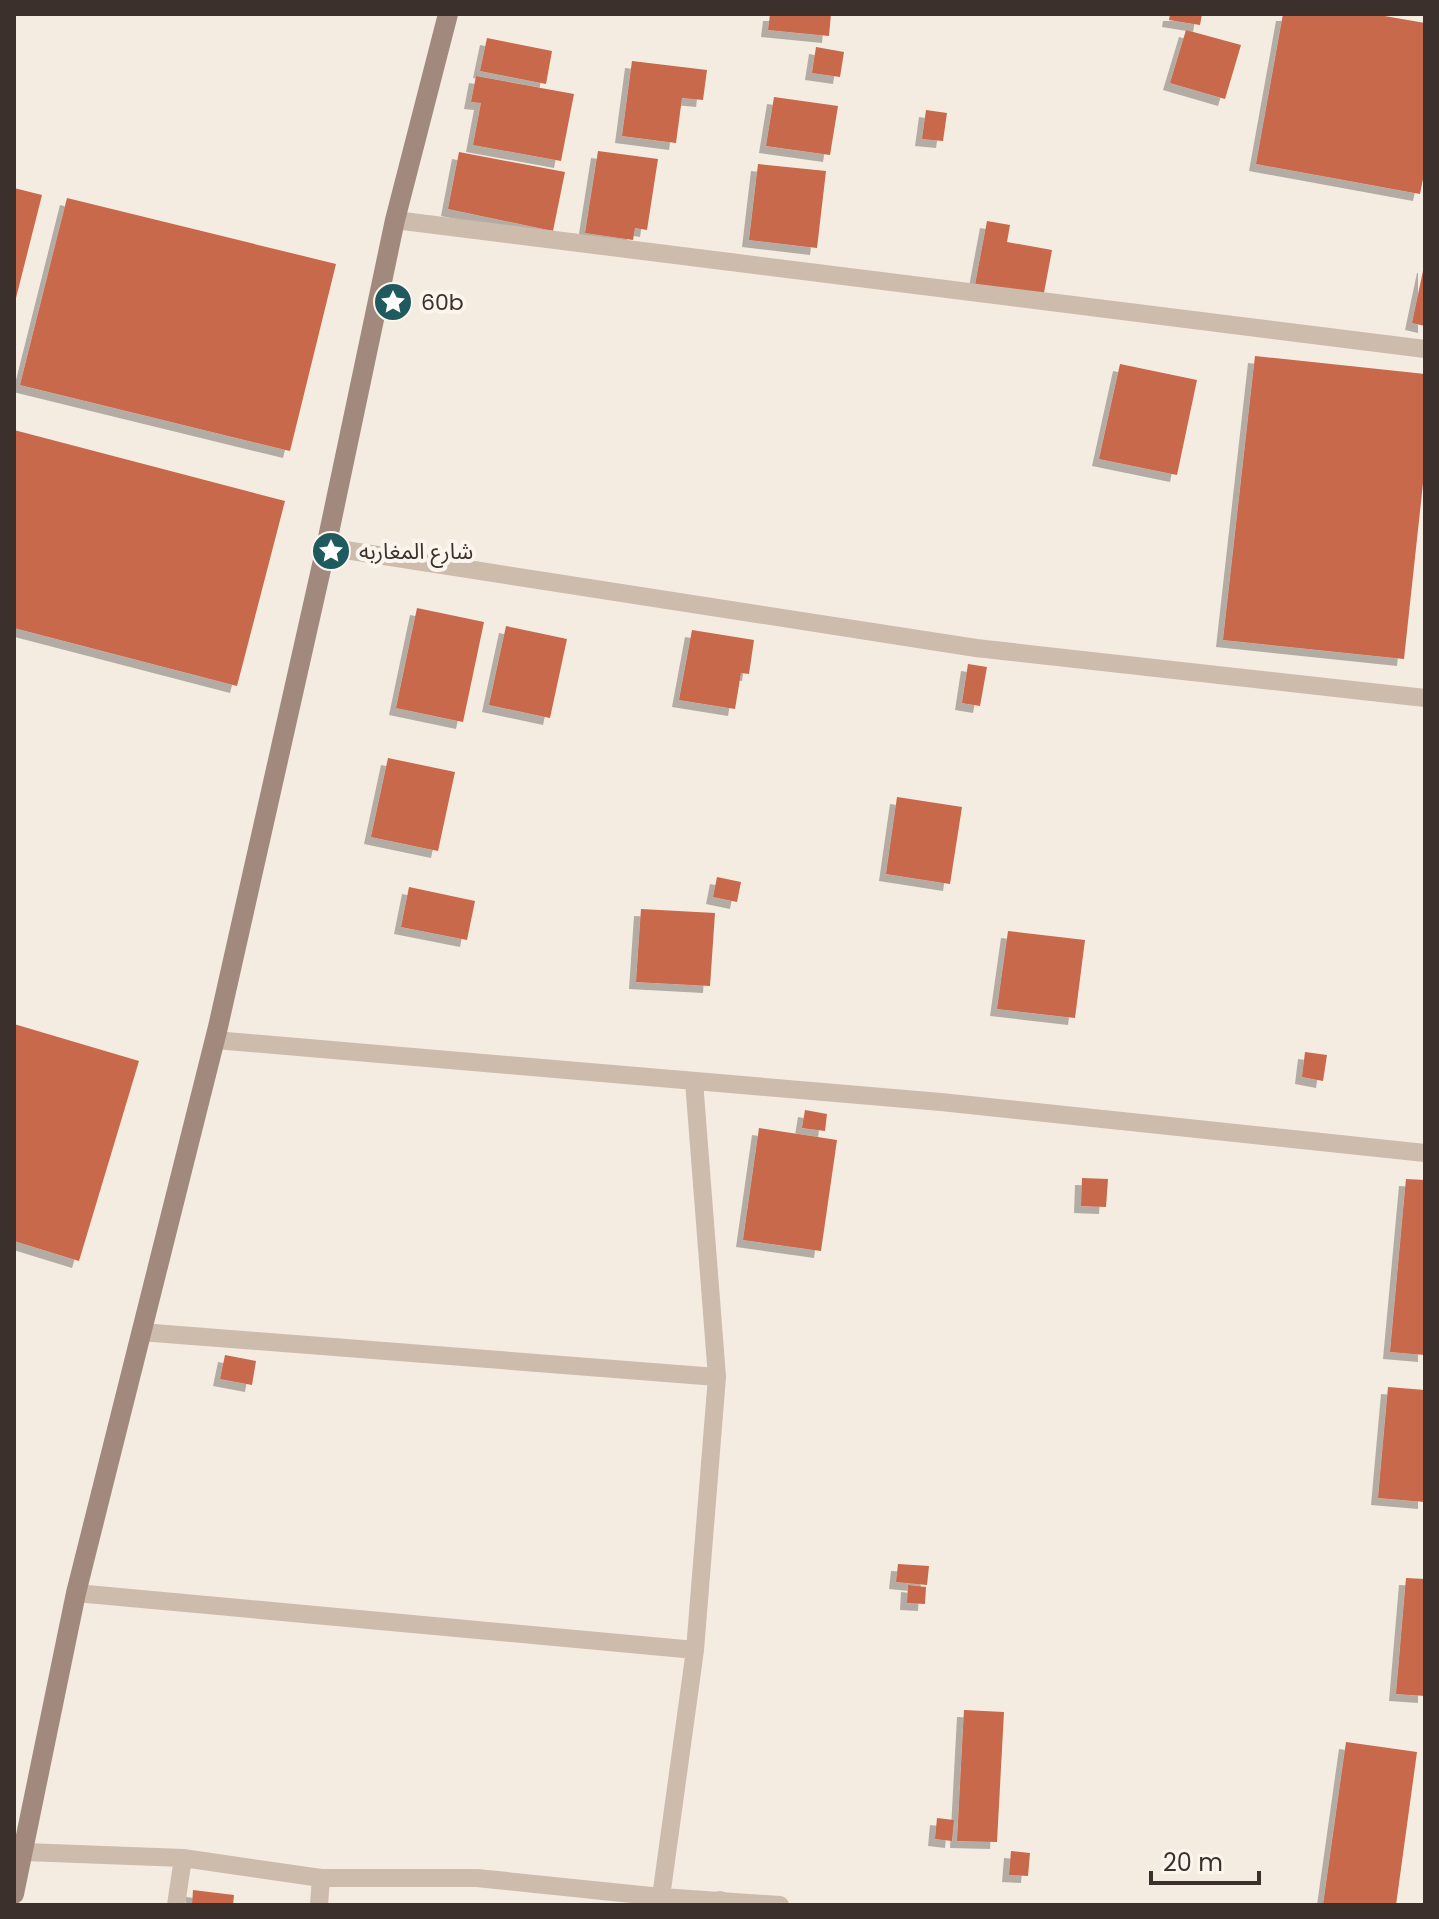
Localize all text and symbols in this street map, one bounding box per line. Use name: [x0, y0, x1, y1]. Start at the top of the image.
place icon: 60b: [372, 281, 414, 323]
place label: 60b: [421, 287, 464, 318]
place icon: شارع المغاربه: [310, 530, 352, 572]
place label: شارع المغاربه: [359, 536, 473, 568]
scale bar: [1151, 1835, 1259, 1885]
text: 20 m: [1163, 1846, 1223, 1879]

